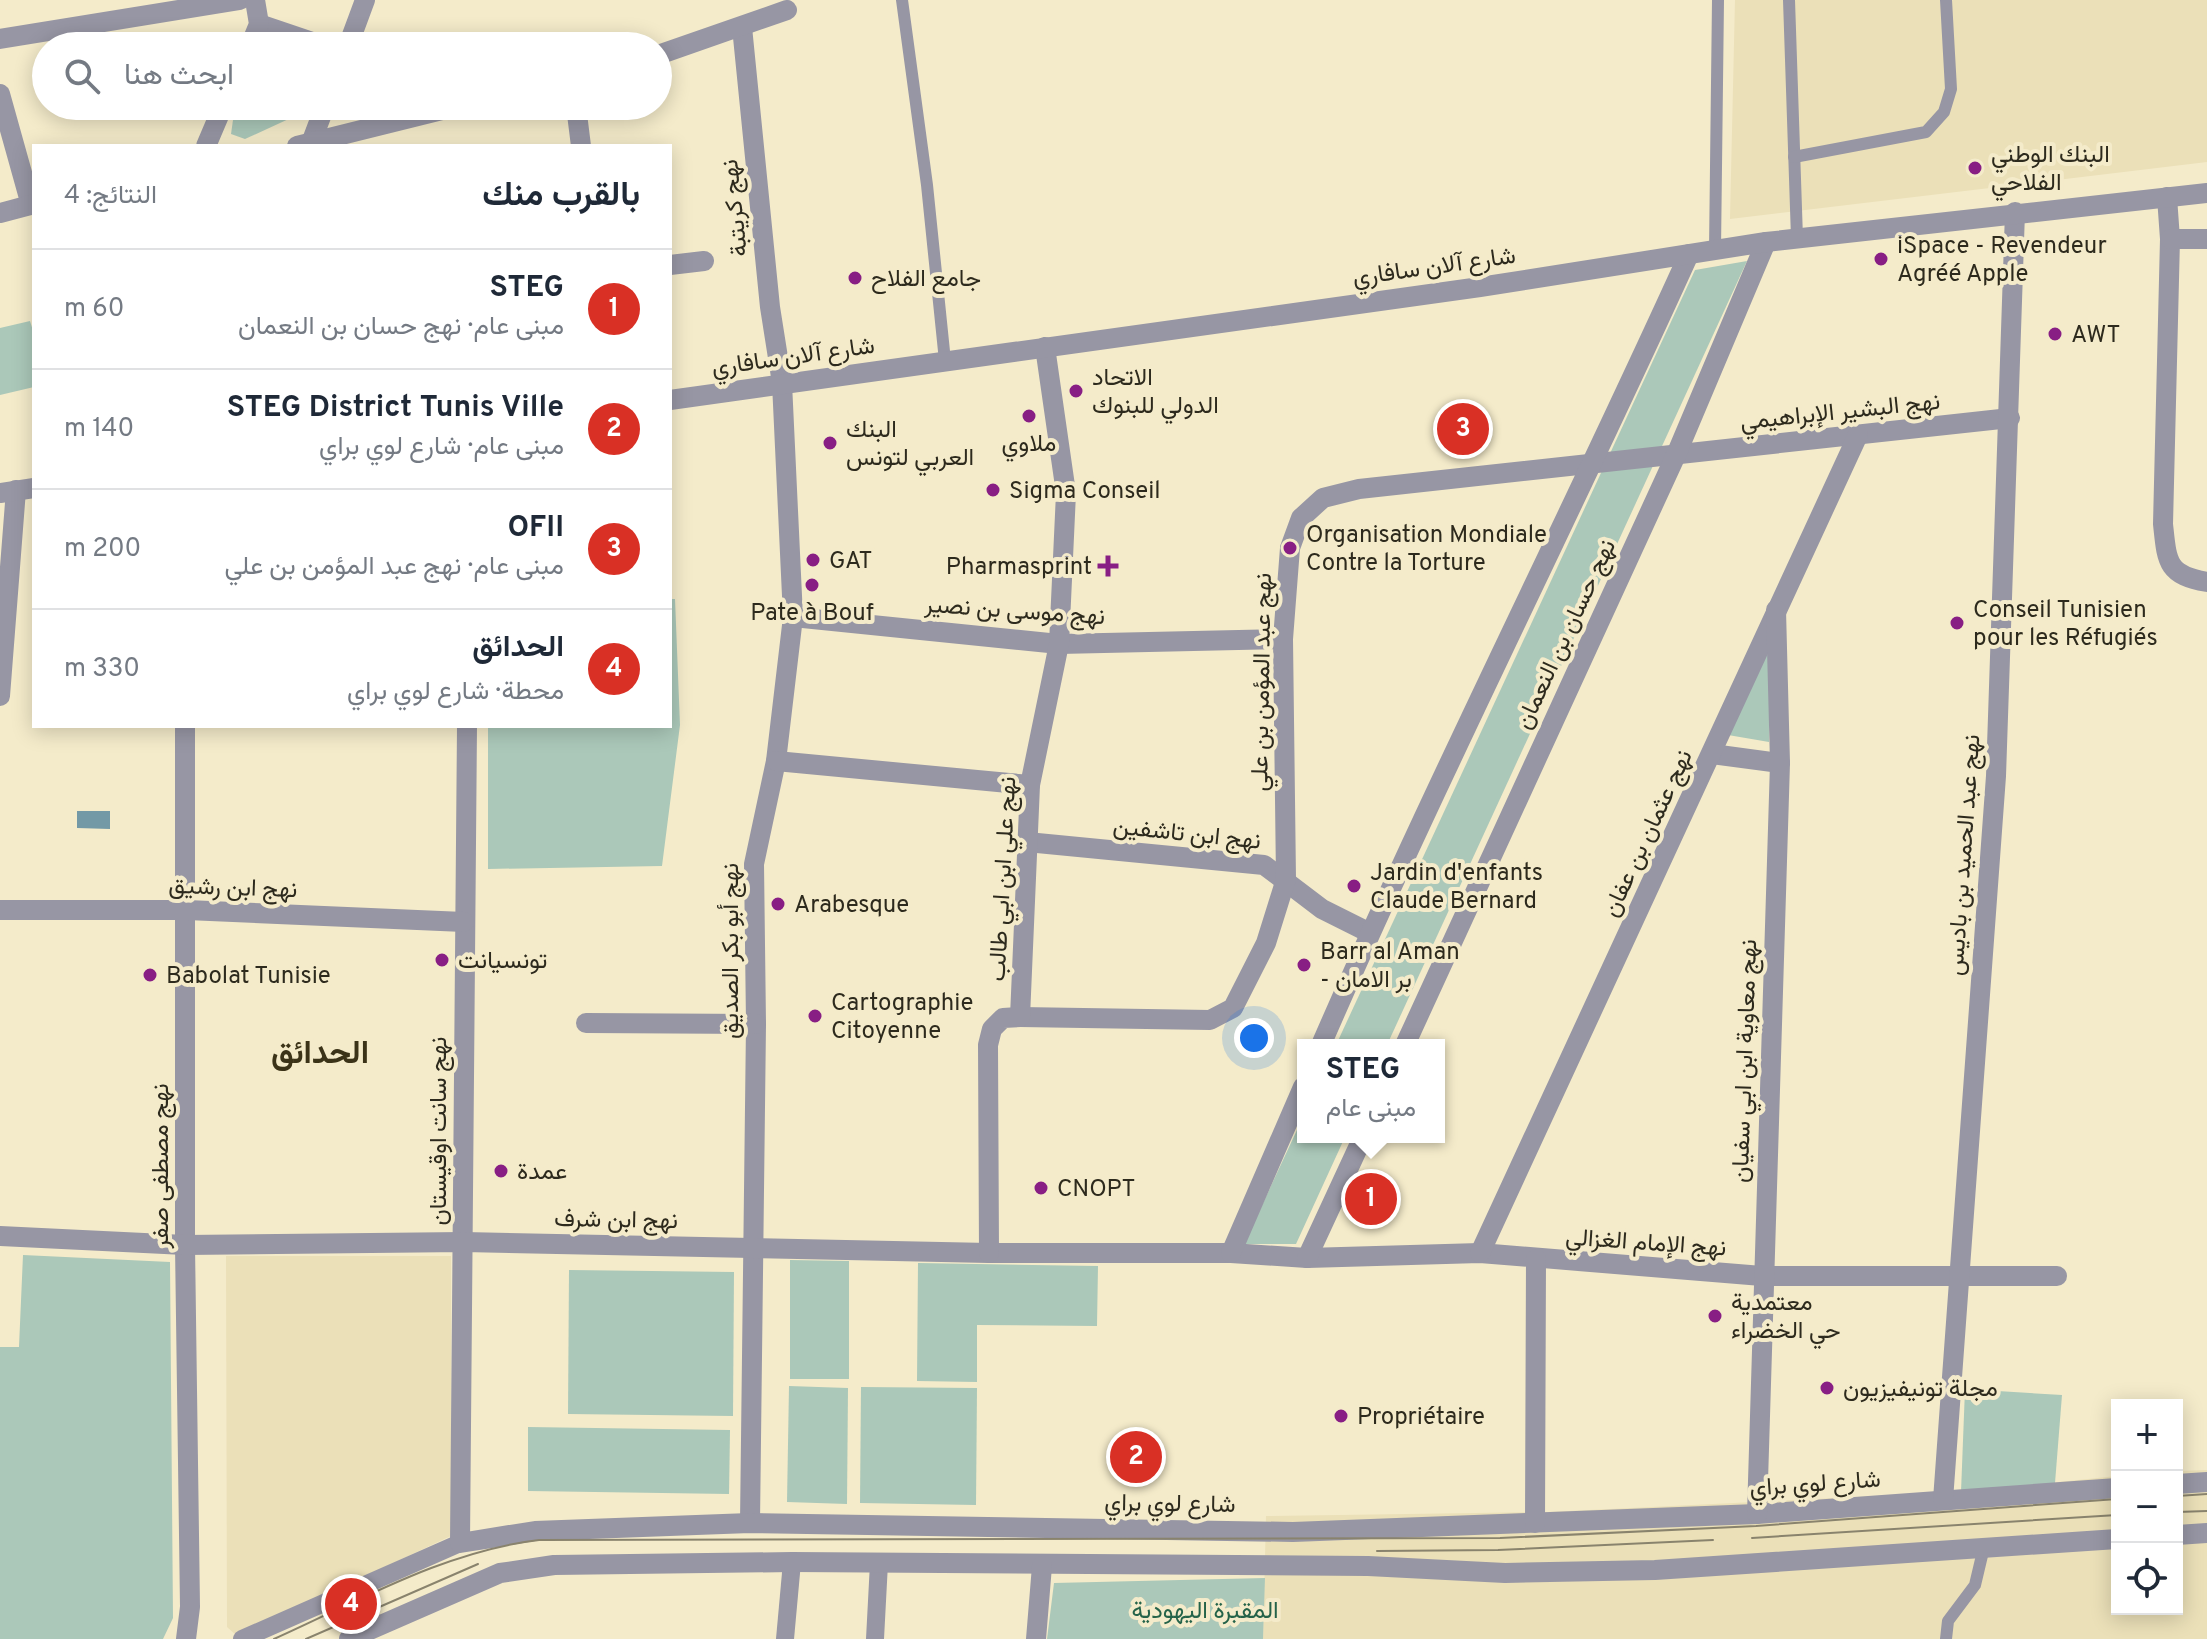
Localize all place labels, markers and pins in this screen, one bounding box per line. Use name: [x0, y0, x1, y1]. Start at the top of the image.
place label: البنك الوطني الفلاحي: [1991, 141, 2110, 201]
marker: البنك الوطني الفلاحي: [1966, 159, 1984, 177]
place label: iSpace - Revendeur Agréé Apple: [1897, 232, 2107, 290]
marker: iSpace - Revendeur Agréé Apple: [1872, 250, 1890, 268]
place label: جامع الفلاح: [871, 265, 981, 295]
marker: جامع الفلاح: [846, 269, 864, 287]
place label: AWT: [2071, 321, 2120, 351]
marker: AWT: [2046, 325, 2064, 343]
place label: الاتحاد الدولي للبنوك: [1092, 364, 1219, 424]
marker: الاتحاد الدولي للبنوك: [1067, 382, 1085, 400]
pin: 3: [1437, 399, 1489, 459]
marker: ملاوي: [1020, 407, 1038, 425]
place label: البنك العربي لتونس: [846, 416, 974, 476]
place label: ملاوي: [1002, 430, 1056, 462]
marker: البنك العربي لتونس: [821, 434, 839, 452]
place label: Sigma Conseil: [1009, 477, 1161, 507]
marker: Sigma Conseil: [984, 481, 1002, 499]
place label: Organisation Mondiale Contre la Torture: [1306, 521, 1547, 579]
marker: Organisation Mondiale Contre la Torture: [1281, 539, 1299, 557]
place label: GAT: [829, 547, 873, 577]
marker: GAT: [804, 551, 822, 569]
place label: Pharmasprint: [946, 553, 1092, 583]
marker: Pharmasprint: [1099, 557, 1117, 575]
marker: Pate à Bouf: [803, 576, 821, 594]
place label: Conseil Tunisien pour les Réfugiés: [1973, 596, 2158, 654]
place label: Pate à Bouf: [750, 599, 874, 629]
marker: Conseil Tunisien pour les Réfugiés: [1948, 614, 1966, 632]
place label: Jardin d'enfants Claude Bernard: [1370, 859, 1543, 917]
marker: Jardin d'enfants Claude Bernard: [1345, 877, 1363, 895]
place label: Arabesque: [794, 891, 909, 921]
marker: Arabesque: [769, 895, 787, 913]
place label: Barr al Aman - بر الامان: [1320, 938, 1460, 996]
place label: تونسيانت: [458, 947, 547, 977]
marker: تونسيانت: [433, 951, 451, 969]
marker: Barr al Aman - بر الامان: [1295, 956, 1313, 974]
place label: Babolat Tunisie: [166, 962, 331, 992]
marker: Babolat Tunisie: [141, 966, 159, 984]
place label: Cartographie Citoyenne: [831, 989, 973, 1047]
marker: Cartographie Citoyenne: [806, 1007, 824, 1025]
place label: عمدة: [517, 1158, 567, 1188]
marker: عمدة: [492, 1162, 510, 1180]
pin: 1: [1345, 1169, 1397, 1229]
place label: CNOPT: [1057, 1175, 1135, 1205]
marker: CNOPT: [1032, 1179, 1050, 1197]
place label: معتمدية حي الخضراء: [1731, 1289, 1841, 1349]
marker: معتمدية حي الخضراء: [1706, 1307, 1724, 1325]
place label: مجلة تونيفيزيون: [1843, 1375, 1998, 1405]
marker: مجلة تونيفيزيون: [1818, 1379, 1836, 1397]
place label: Propriétaire: [1357, 1403, 1485, 1433]
marker: Propriétaire: [1332, 1407, 1350, 1425]
pin: 2: [1110, 1427, 1162, 1487]
pin: 4: [325, 1574, 377, 1634]

